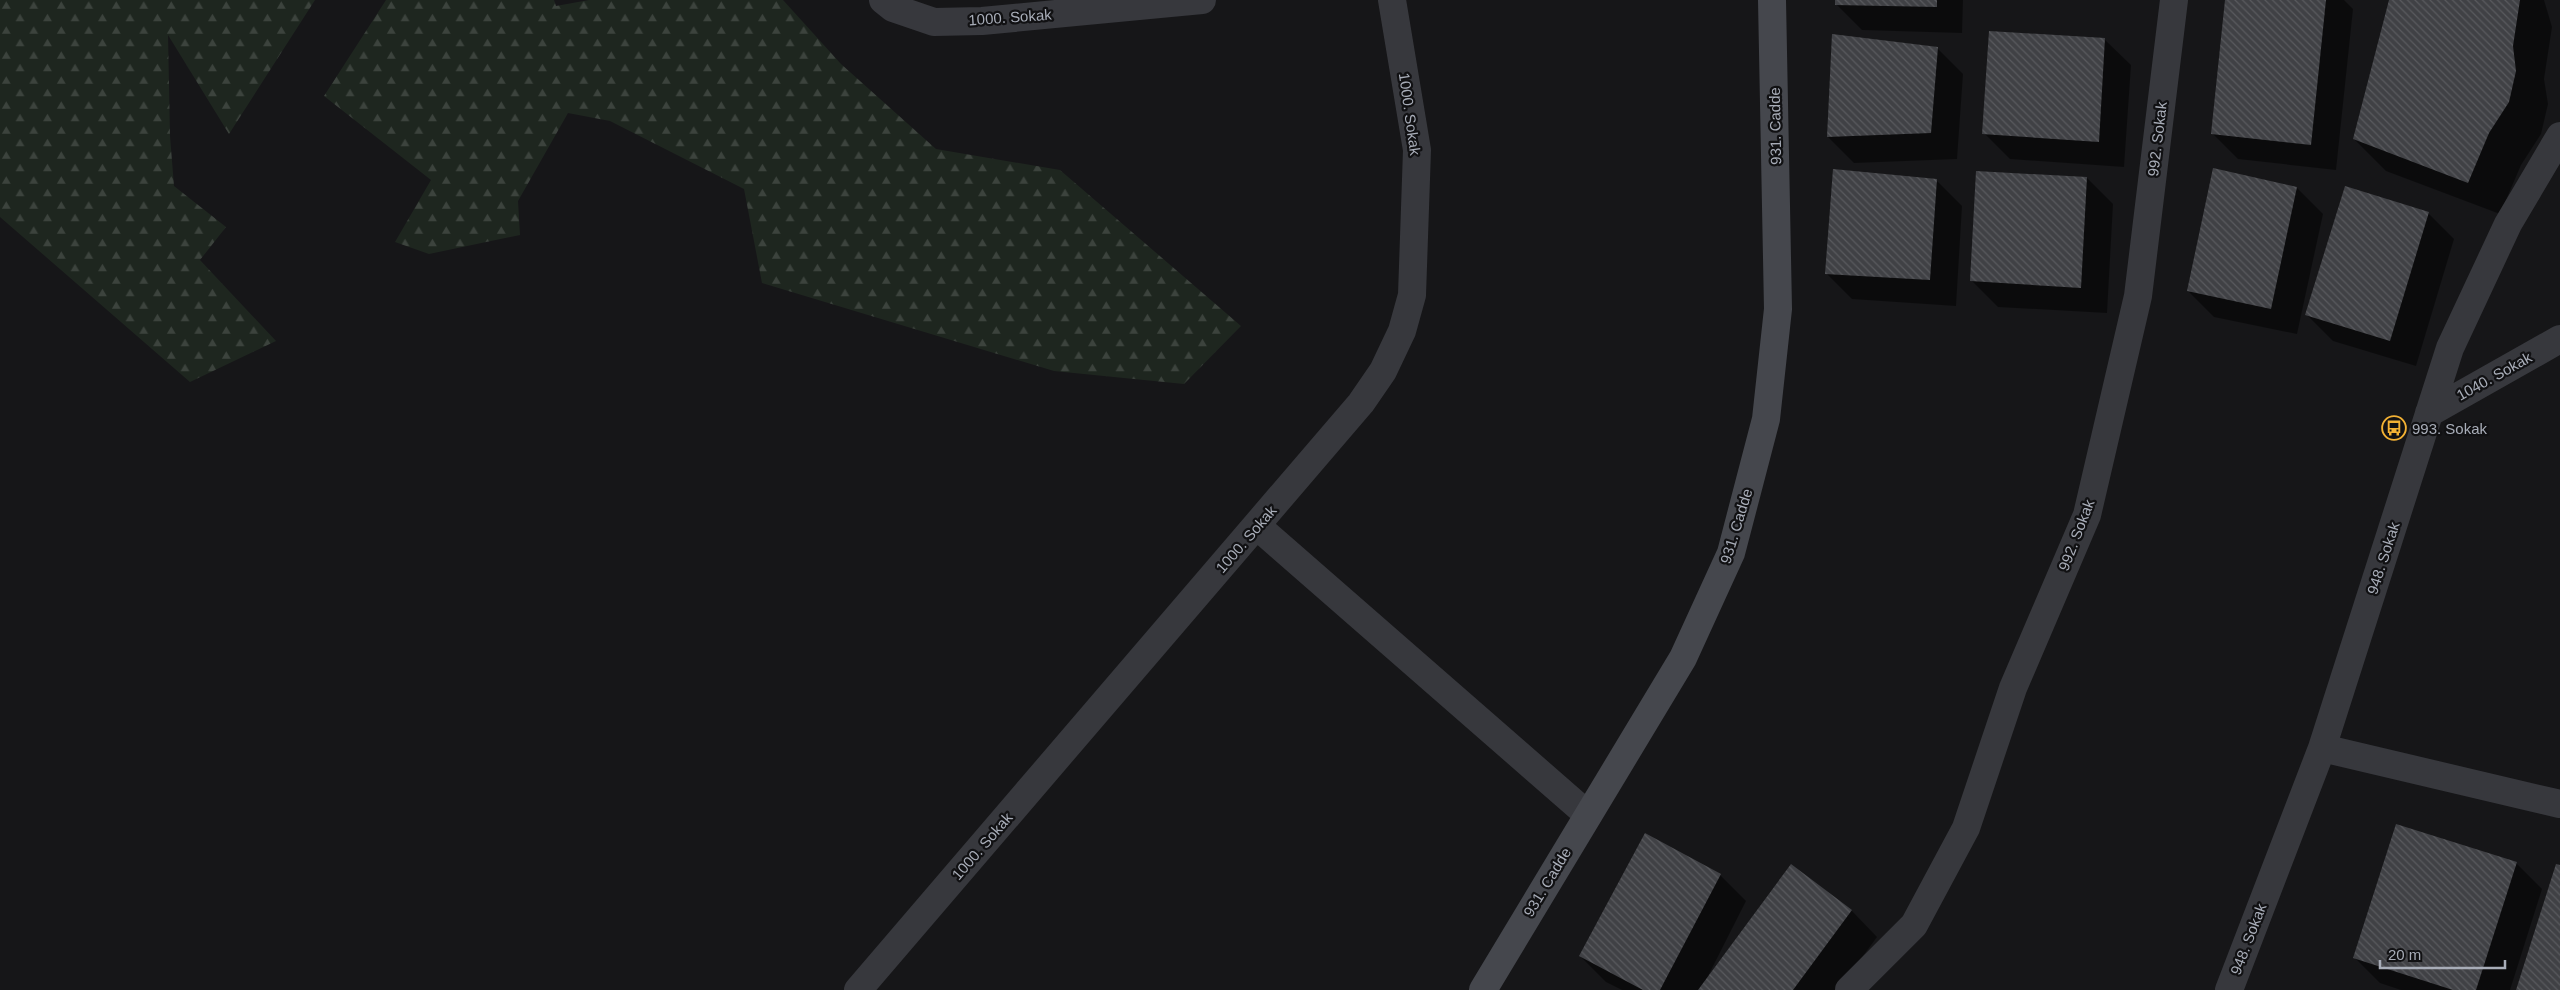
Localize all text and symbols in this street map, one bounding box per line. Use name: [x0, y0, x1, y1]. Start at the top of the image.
street label: 1000. Sokak: [968, 6, 1053, 28]
street label: 1000. Sokak: [1396, 72, 1424, 157]
street label: 931. Cadde: [1766, 87, 1784, 165]
street label: 992. Sokak: [2144, 100, 2170, 177]
street label: 1040. Sokak: [2453, 348, 2535, 404]
bus stop icon: 993. Sokak: [2381, 415, 2407, 441]
place label: 993. Sokak: [2412, 420, 2488, 437]
street label: 931. Cadde: [1717, 486, 1755, 566]
street label: 992. Sokak: [2055, 496, 2098, 573]
street label: 1000. Sokak: [1212, 502, 1280, 576]
street label: 948. Sokak: [2363, 519, 2403, 596]
street label: 1000. Sokak: [948, 809, 1016, 883]
street label: 931. Cadde: [1520, 844, 1574, 920]
street label: 948. Sokak: [2227, 900, 2270, 977]
scale bar: [2380, 938, 2505, 970]
text: 20 m: [2388, 946, 2421, 963]

